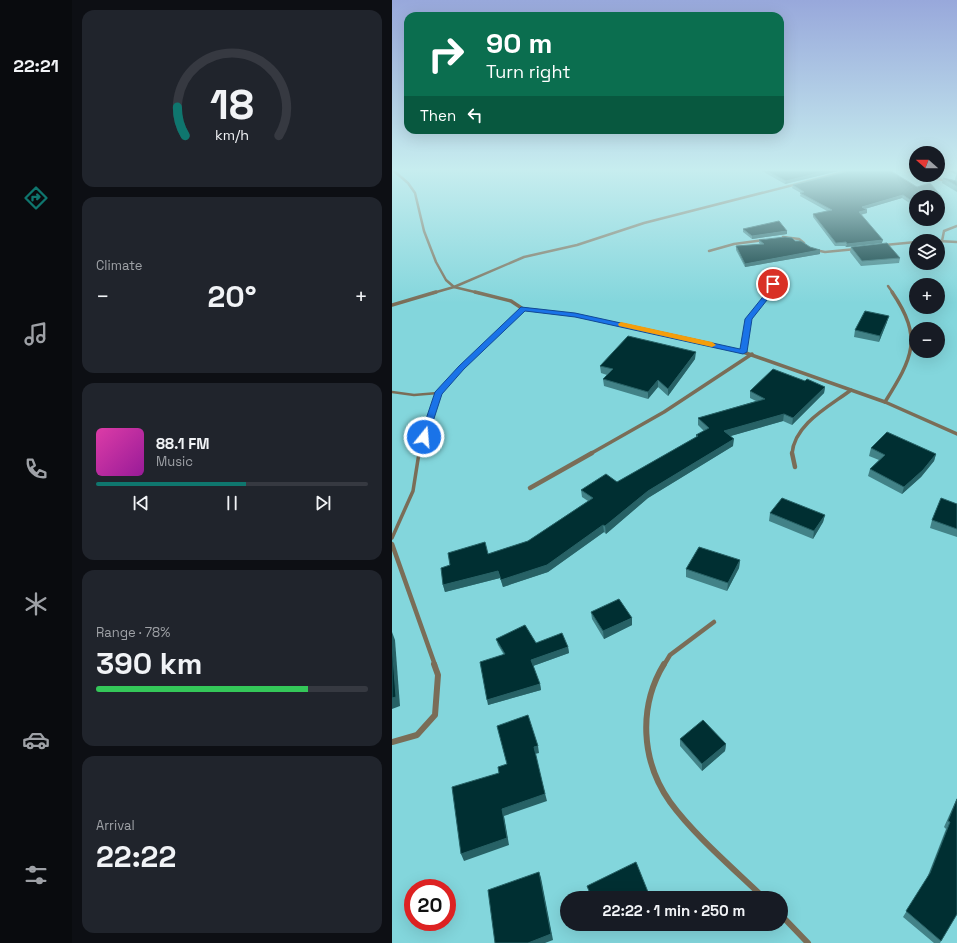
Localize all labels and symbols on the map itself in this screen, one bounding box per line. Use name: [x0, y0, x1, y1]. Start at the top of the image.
north arrow: [909, 146, 945, 182]
pin: [756, 267, 790, 301]
position arrow: [403, 416, 445, 458]
speed limit sign: 20: [404, 879, 456, 931]

